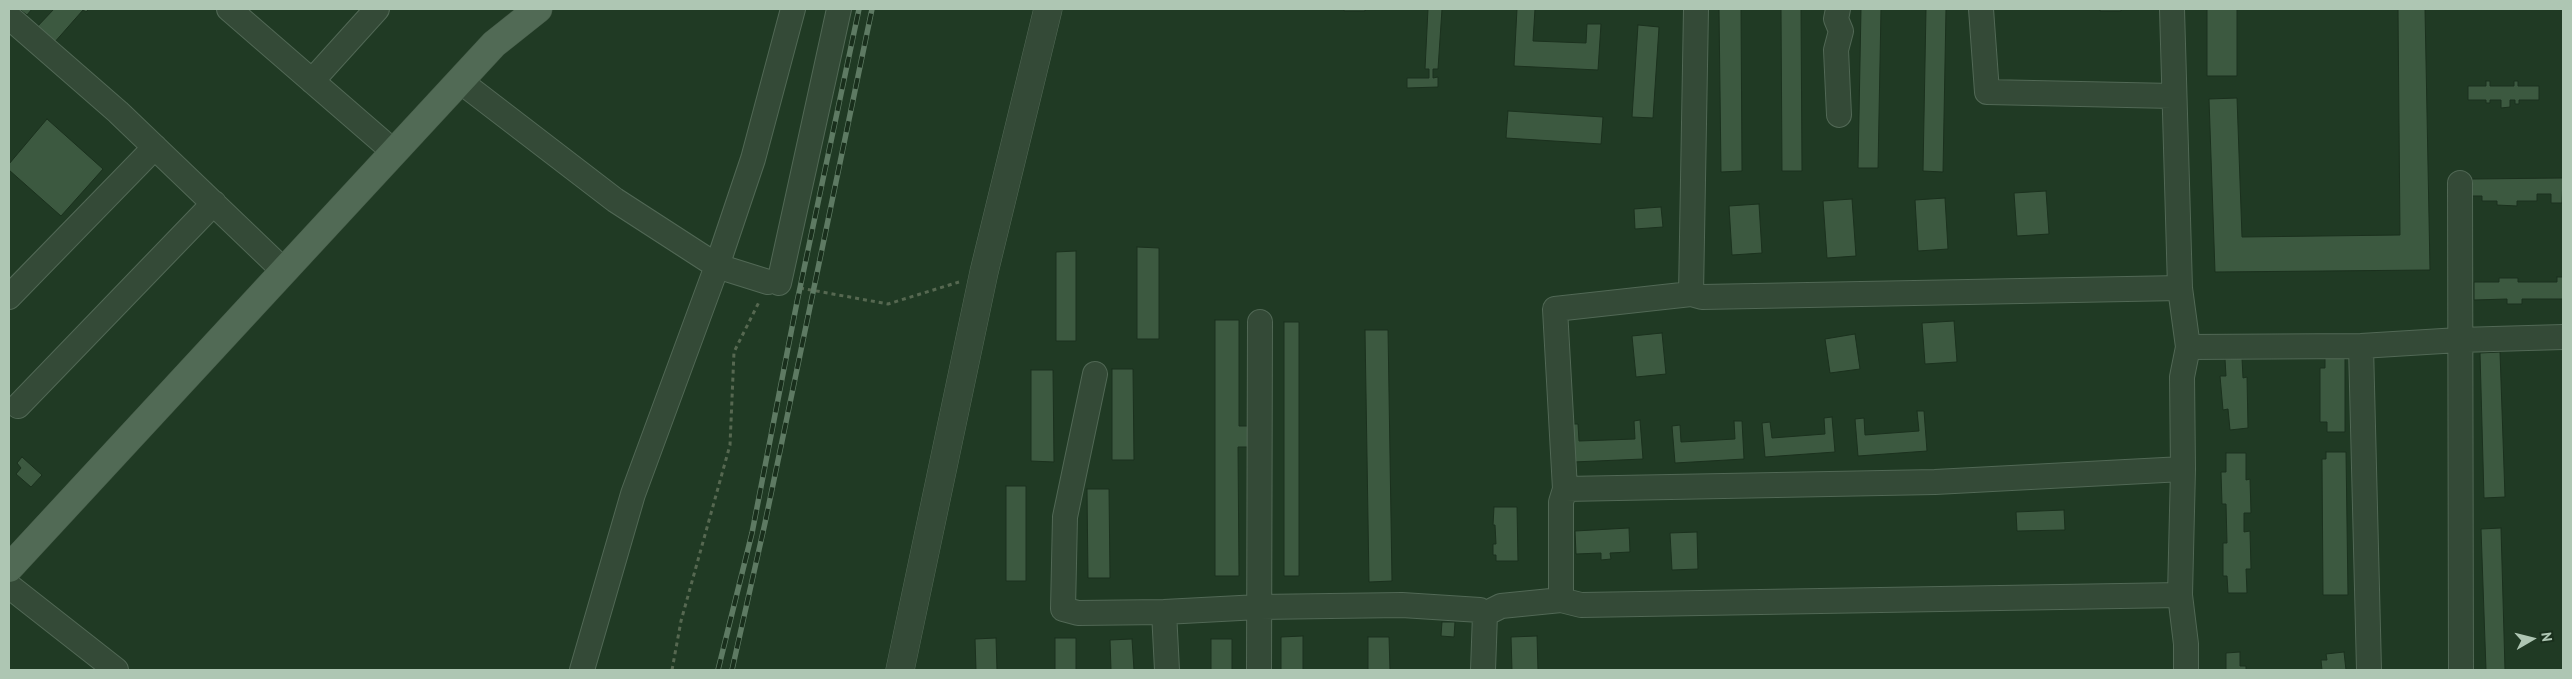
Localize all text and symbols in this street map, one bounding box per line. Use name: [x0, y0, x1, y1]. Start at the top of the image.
north arrow: [2507, 614, 2557, 664]
text: N: [2537, 631, 2556, 643]

